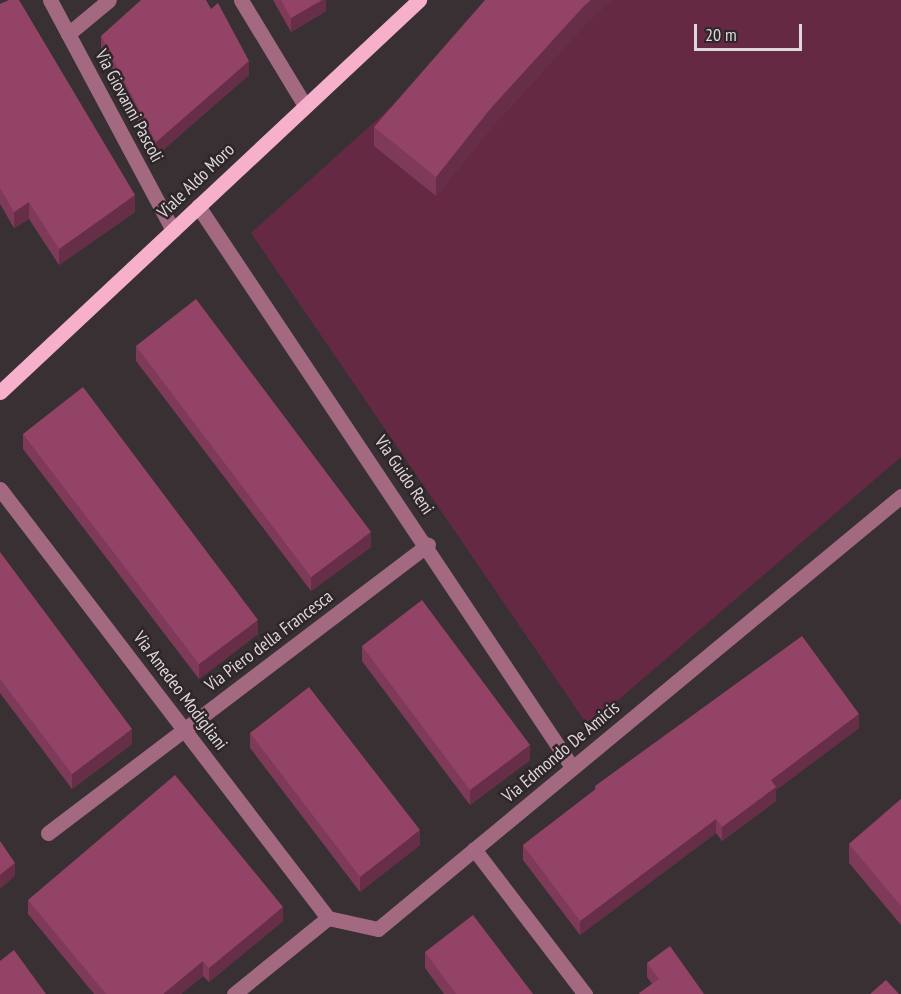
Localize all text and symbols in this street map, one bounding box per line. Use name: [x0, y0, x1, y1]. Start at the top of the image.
scale bar: [697, 12, 805, 50]
text: 20 m: [705, 23, 737, 46]
street label: Via Giovanni Pascoli: [90, 46, 168, 166]
street label: Viale Aldo Moro: [153, 139, 239, 223]
street label: Via Guido Reni: [370, 431, 438, 519]
street label: Via Piero della Francesca: [201, 586, 337, 696]
street label: Via Amedeo Modigliani: [128, 627, 232, 755]
street label: Via Edmondo De Amicis: [498, 697, 624, 807]

